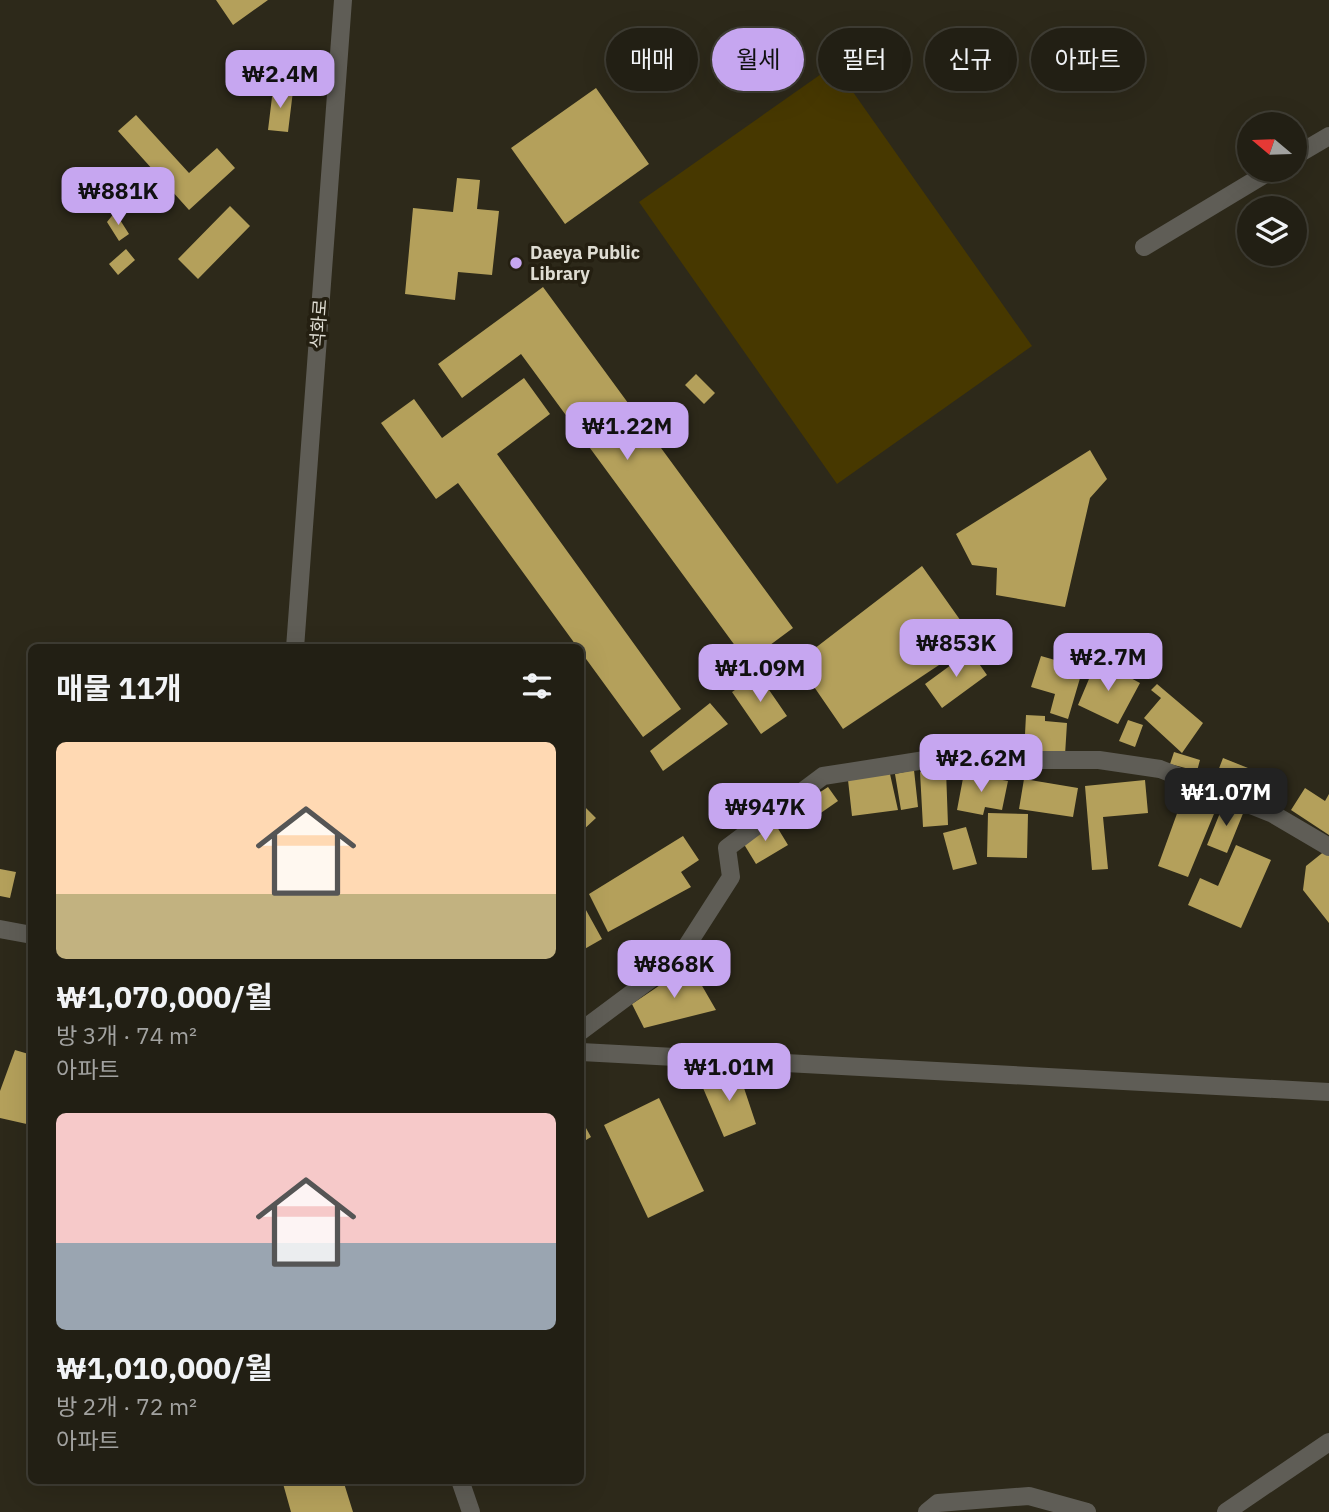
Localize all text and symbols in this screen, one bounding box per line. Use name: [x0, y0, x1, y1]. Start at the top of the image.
chip: 매매: [606, 28, 698, 91]
chip: 월세: [712, 28, 804, 91]
chip: 필터: [818, 28, 911, 91]
chip: 신규: [925, 28, 1017, 91]
chip: 아파트: [1031, 28, 1145, 91]
pin: ₩2.4M: [231, 50, 329, 110]
text: ₩2.4M: [241, 58, 319, 88]
north arrow: [1237, 112, 1307, 182]
map controls: [1237, 112, 1307, 266]
pin: ₩881K: [69, 168, 167, 227]
text: ₩881K: [78, 175, 158, 205]
button: layers: [1237, 196, 1307, 266]
place label: Daeya Public Library: [530, 241, 640, 285]
marker: Daeya Public Library: [508, 255, 524, 271]
street label: 석화로: [305, 298, 332, 350]
pin: ₩1.22M: [570, 402, 684, 462]
text: ₩1.22M: [582, 410, 672, 440]
pin: ₩853K: [907, 620, 1005, 679]
text: ₩853K: [916, 627, 996, 657]
pin: ₩2.7M: [1059, 634, 1157, 693]
text: ₩2.7M: [1069, 641, 1147, 671]
pin: ₩1.09M: [703, 644, 817, 704]
text: ₩1.09M: [715, 652, 805, 682]
icon: filters: [518, 667, 556, 705]
text: 매물 11개: [56, 668, 182, 707]
pin: ₩2.62M: [924, 734, 1038, 794]
text: ₩2.62M: [936, 742, 1026, 772]
pin: ₩1.07M: [1169, 768, 1283, 828]
text: ₩1.07M: [1181, 776, 1271, 806]
pin: ₩947K: [716, 784, 814, 843]
icon: home: [243, 788, 369, 914]
text: ₩947K: [725, 791, 805, 821]
pin: ₩868K: [625, 940, 723, 1000]
text: ₩868K: [634, 948, 714, 978]
text: ₩1,070,000/월: [56, 977, 273, 1016]
text: 방 3개 · 74 m²: [56, 1020, 197, 1050]
pin: ₩1.01M: [672, 1044, 786, 1103]
text: ₩1.01M: [684, 1051, 774, 1081]
text: 아파트: [56, 1054, 119, 1084]
icon: home: [243, 1159, 369, 1285]
text: ₩1,010,000/월: [56, 1348, 273, 1387]
text: 방 2개 · 72 m²: [56, 1391, 197, 1421]
text: 아파트: [56, 1425, 119, 1455]

